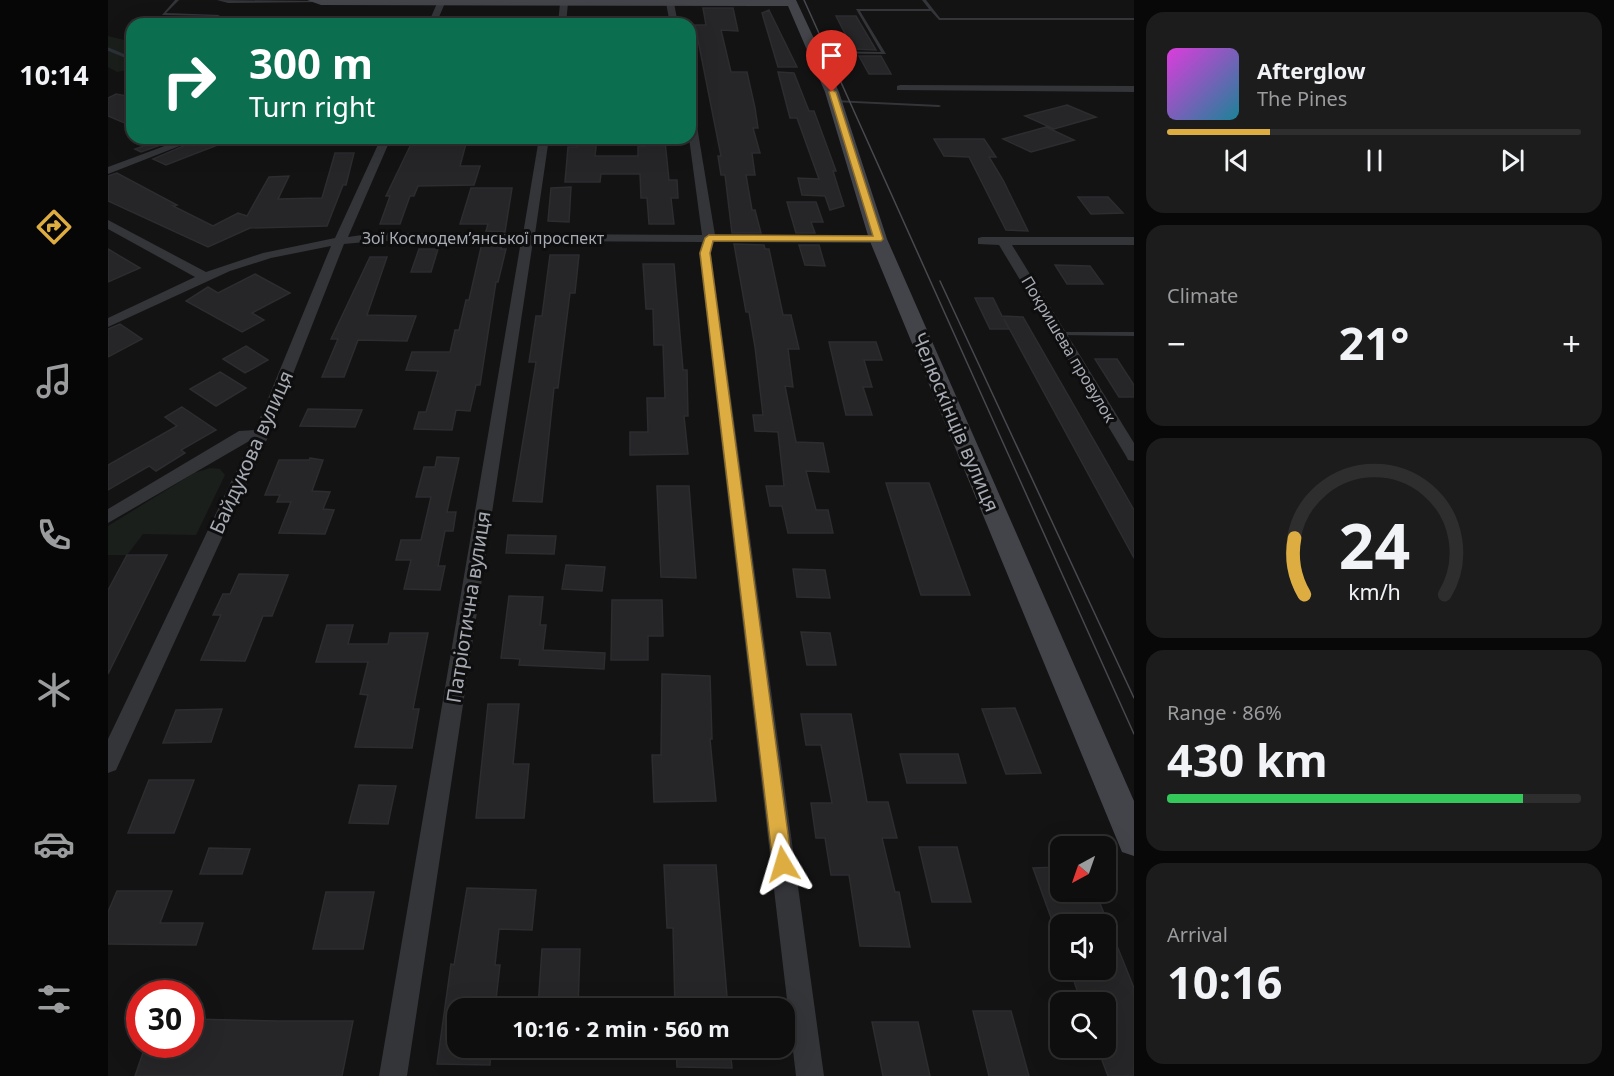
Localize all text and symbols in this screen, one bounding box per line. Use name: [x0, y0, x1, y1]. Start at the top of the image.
pin: [806, 30, 857, 92]
text: 300 m: [249, 34, 373, 91]
icon: arrive: [815, 39, 848, 72]
icon: right: [150, 42, 228, 120]
text: Afterglow: [1257, 55, 1366, 85]
text: 10:14: [19, 56, 89, 93]
text: The Pines: [1257, 85, 1347, 112]
text: Turn right: [249, 88, 375, 125]
icon: previous: [1220, 144, 1253, 177]
icon: pause: [1358, 144, 1391, 177]
icon: next: [1496, 144, 1529, 177]
icon: directions: [33, 206, 75, 248]
street label: Зої Космодем’янської проспект: [362, 227, 605, 249]
street label: Покришева провулок: [1017, 272, 1122, 427]
text: Climate: [1167, 282, 1238, 309]
text: 21°: [1339, 312, 1409, 373]
text: −: [1167, 321, 1186, 366]
text: +: [1562, 321, 1581, 366]
street label: Челюскінців вулиця: [906, 328, 1006, 516]
icon: music: [33, 360, 75, 402]
street label: Байдукова вулиця: [203, 366, 299, 538]
text: 24: [1338, 502, 1410, 587]
street label: Патріотична вулиця: [439, 509, 497, 705]
icon: phone: [33, 514, 75, 556]
text: km/h: [1348, 577, 1400, 606]
icon: climate: [33, 669, 75, 711]
text: Range · 86%: [1167, 699, 1282, 726]
text: 430 km: [1167, 729, 1328, 790]
icon: car: [33, 823, 75, 865]
position arrow: [751, 832, 815, 896]
north arrow: [1050, 836, 1116, 902]
map controls: [1050, 836, 1116, 1058]
button: sound: [1050, 914, 1116, 980]
text: Arrival: [1167, 921, 1228, 948]
text: 10:16: [1167, 951, 1283, 1012]
icon: filters: [33, 978, 75, 1020]
speed limit sign: 30: [126, 980, 204, 1058]
button: search: [1050, 992, 1116, 1058]
text: 10:16 · 2 min · 560 m: [512, 1013, 730, 1043]

